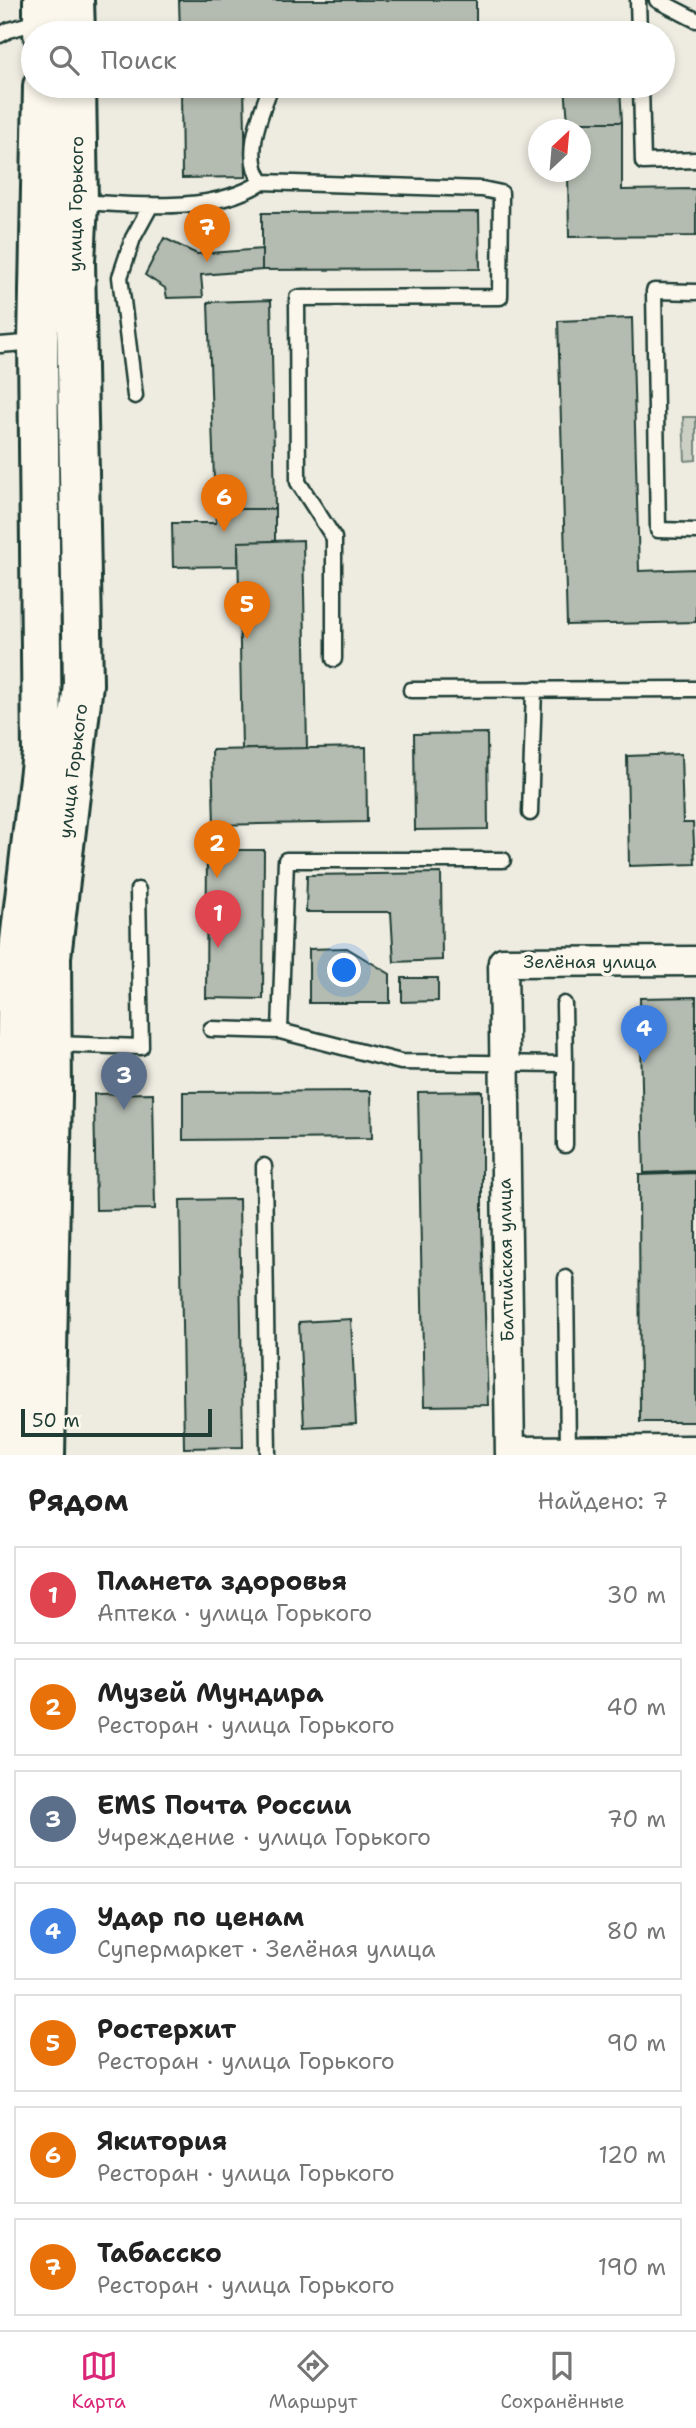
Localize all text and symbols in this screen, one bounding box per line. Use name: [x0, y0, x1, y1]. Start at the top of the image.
search box: [21, 21, 675, 98]
icon: search: [45, 41, 83, 79]
text: Поиск: [101, 42, 177, 77]
north arrow: [528, 119, 591, 182]
street label: улица Горького: [63, 136, 89, 272]
pin: 7: [184, 204, 230, 262]
pin: 6: [201, 474, 247, 532]
pin: 5: [224, 581, 270, 639]
street label: улица Горького: [53, 702, 93, 840]
pin: 2: [194, 820, 240, 878]
pin: 1: [195, 890, 241, 948]
street label: Зелёная улица: [524, 950, 656, 974]
your location: [327, 953, 361, 987]
pin: 4: [621, 1005, 667, 1063]
pin: 3: [101, 1052, 147, 1110]
street label: Балтийская улица: [493, 1178, 519, 1342]
scale bar: [21, 1406, 212, 1438]
text: 50 m: [32, 1408, 80, 1433]
text: Рядом: [28, 1480, 128, 1521]
text: Найдено: 7: [538, 1486, 668, 1516]
text: Планета здоровья: [97, 1563, 347, 1598]
text: 1: [48, 1580, 58, 1610]
text: 30 m: [607, 1580, 666, 1610]
text: Аптека · улица Горького: [97, 1598, 372, 1628]
text: Музей Мундира: [97, 1675, 324, 1710]
text: 2: [45, 1692, 61, 1722]
text: 40 m: [606, 1692, 666, 1722]
text: Ресторан · улица Горького: [97, 1710, 395, 1740]
text: EMS Почта России: [97, 1787, 352, 1822]
text: 3: [45, 1804, 61, 1834]
text: 70 m: [607, 1804, 666, 1834]
text: Учреждение · улица Горького: [97, 1822, 431, 1852]
text: Удар по ценам: [97, 1899, 304, 1934]
text: 4: [45, 1916, 61, 1946]
text: 80 m: [607, 1916, 666, 1946]
text: Супермаркет · Зелёная улица: [97, 1934, 436, 1964]
text: Ростерхит: [97, 2011, 236, 2046]
text: 5: [46, 2028, 60, 2058]
text: 90 m: [606, 2028, 666, 2058]
text: Ресторан · улица Горького: [97, 2046, 395, 2076]
text: Якитория: [97, 2123, 227, 2158]
text: 6: [45, 2140, 61, 2170]
text: 120 m: [598, 2140, 666, 2170]
text: Ресторан · улица Горького: [97, 2158, 395, 2188]
text: Табасско: [97, 2235, 222, 2270]
text: 7: [45, 2252, 61, 2282]
text: 190 m: [598, 2252, 666, 2282]
text: Ресторан · улица Горького: [97, 2270, 395, 2300]
tab: Карта: [71, 2347, 126, 2414]
tab: Маршрут: [269, 2347, 357, 2414]
tab: Сохранённые: [500, 2347, 625, 2414]

